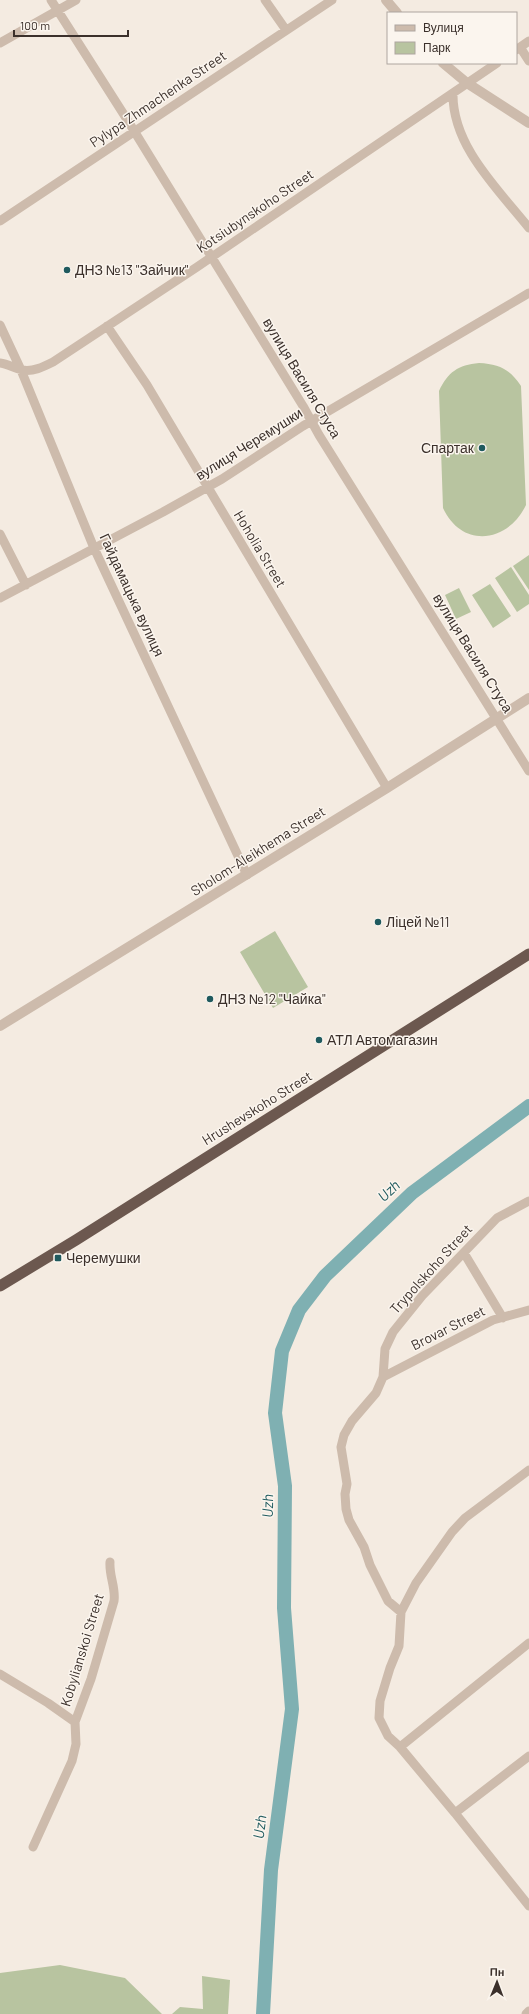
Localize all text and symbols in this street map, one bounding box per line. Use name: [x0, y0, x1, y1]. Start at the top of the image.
scale bar: [14, 12, 128, 38]
legend: [387, 12, 517, 64]
text: 100 m: [20, 18, 50, 32]
text: Вулиця: [423, 20, 464, 35]
text: Парк: [423, 40, 451, 55]
street label: Pylypa Zhmachenka Street: [86, 47, 229, 151]
street label: Kotsiubynskoho Street: [193, 165, 316, 256]
place label: ДНЗ №13 "Зайчик": [75, 261, 189, 278]
marker: ДНЗ №13 "Зайчик": [62, 265, 72, 275]
street label: вулиця Василя Стуса: [260, 315, 345, 441]
street label: вулиця Черемушки: [192, 404, 305, 483]
place label: Спартак: [421, 439, 475, 456]
marker: Спартак: [477, 443, 487, 453]
street label: Hoholia Street: [231, 507, 290, 590]
street label: Гайдамацька вулиця: [97, 531, 168, 659]
street label: вулиця Василя Стуса: [430, 590, 517, 716]
street label: Sholom-Aleikhema Street: [187, 802, 328, 899]
place label: Ліцей №11: [386, 913, 449, 930]
marker: Ліцей №11: [373, 917, 383, 927]
place label: ДНЗ №12 "Чайка": [218, 990, 326, 1007]
marker: ДНЗ №12 "Чайка": [205, 994, 215, 1004]
place label: АТЛ Автомагазин: [327, 1031, 438, 1048]
marker: АТЛ Автомагазин: [314, 1035, 324, 1045]
street label: Hrushevskoho Street: [199, 1067, 315, 1148]
water label: Uzh: [373, 1175, 403, 1205]
street label: Trypolskoho Street: [386, 1220, 475, 1317]
place label: Черемушки: [66, 1249, 141, 1266]
marker: Черемушки: [53, 1253, 63, 1263]
street label: Brovar Street: [408, 1302, 488, 1353]
water label: Uzh: [258, 1494, 276, 1518]
street label: Kobylianskoi Street: [56, 1591, 107, 1708]
water label: Uzh: [249, 1814, 269, 1840]
north arrow: [477, 1962, 517, 2002]
text: Пн: [490, 1965, 505, 1978]

